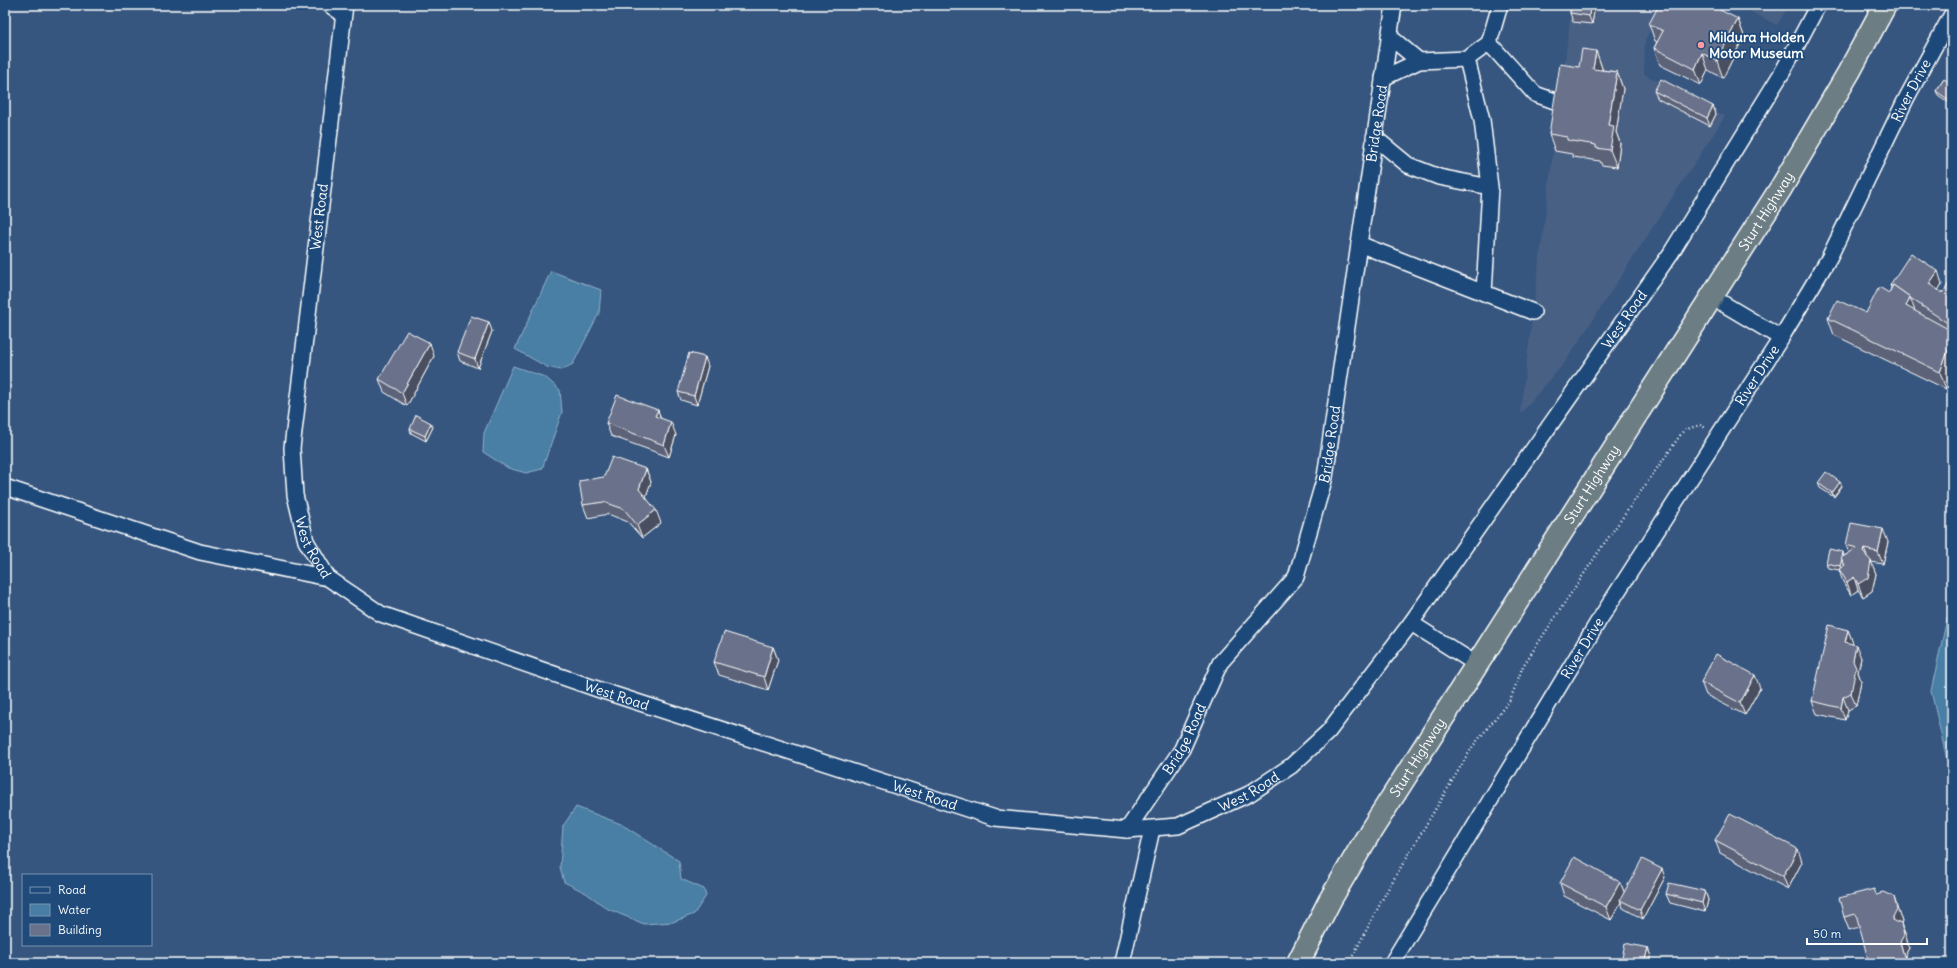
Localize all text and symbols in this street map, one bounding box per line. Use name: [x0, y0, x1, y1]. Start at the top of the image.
place label: Mildura Holden Motor Museum: [1709, 28, 1805, 62]
marker: Mildura Holden Motor Museum: [1696, 40, 1706, 50]
street label: River Drive: [1887, 56, 1935, 125]
street label: Bridge Road: [1362, 84, 1391, 163]
street label: Sturt Highway: [1734, 168, 1798, 254]
street label: West Road: [306, 183, 332, 251]
street label: West Road: [1598, 287, 1651, 352]
street label: River Drive: [1731, 341, 1783, 409]
street label: Bridge Road: [1315, 404, 1344, 485]
street label: Sturt Highway: [1560, 441, 1624, 527]
street label: West Road: [291, 515, 335, 582]
street label: River Drive: [1557, 614, 1608, 682]
street label: West Road: [582, 676, 651, 714]
street label: Bridge Road: [1158, 701, 1210, 778]
street label: Sturt Highway: [1386, 715, 1449, 800]
street label: West Road: [1215, 768, 1282, 816]
street label: West Road: [890, 776, 960, 814]
legend: [22, 874, 152, 946]
text: Road: [58, 882, 86, 897]
text: Water: [58, 902, 91, 917]
scale bar: [1807, 920, 1927, 946]
text: Building: [58, 922, 102, 937]
text: 50 m: [1813, 926, 1842, 941]

